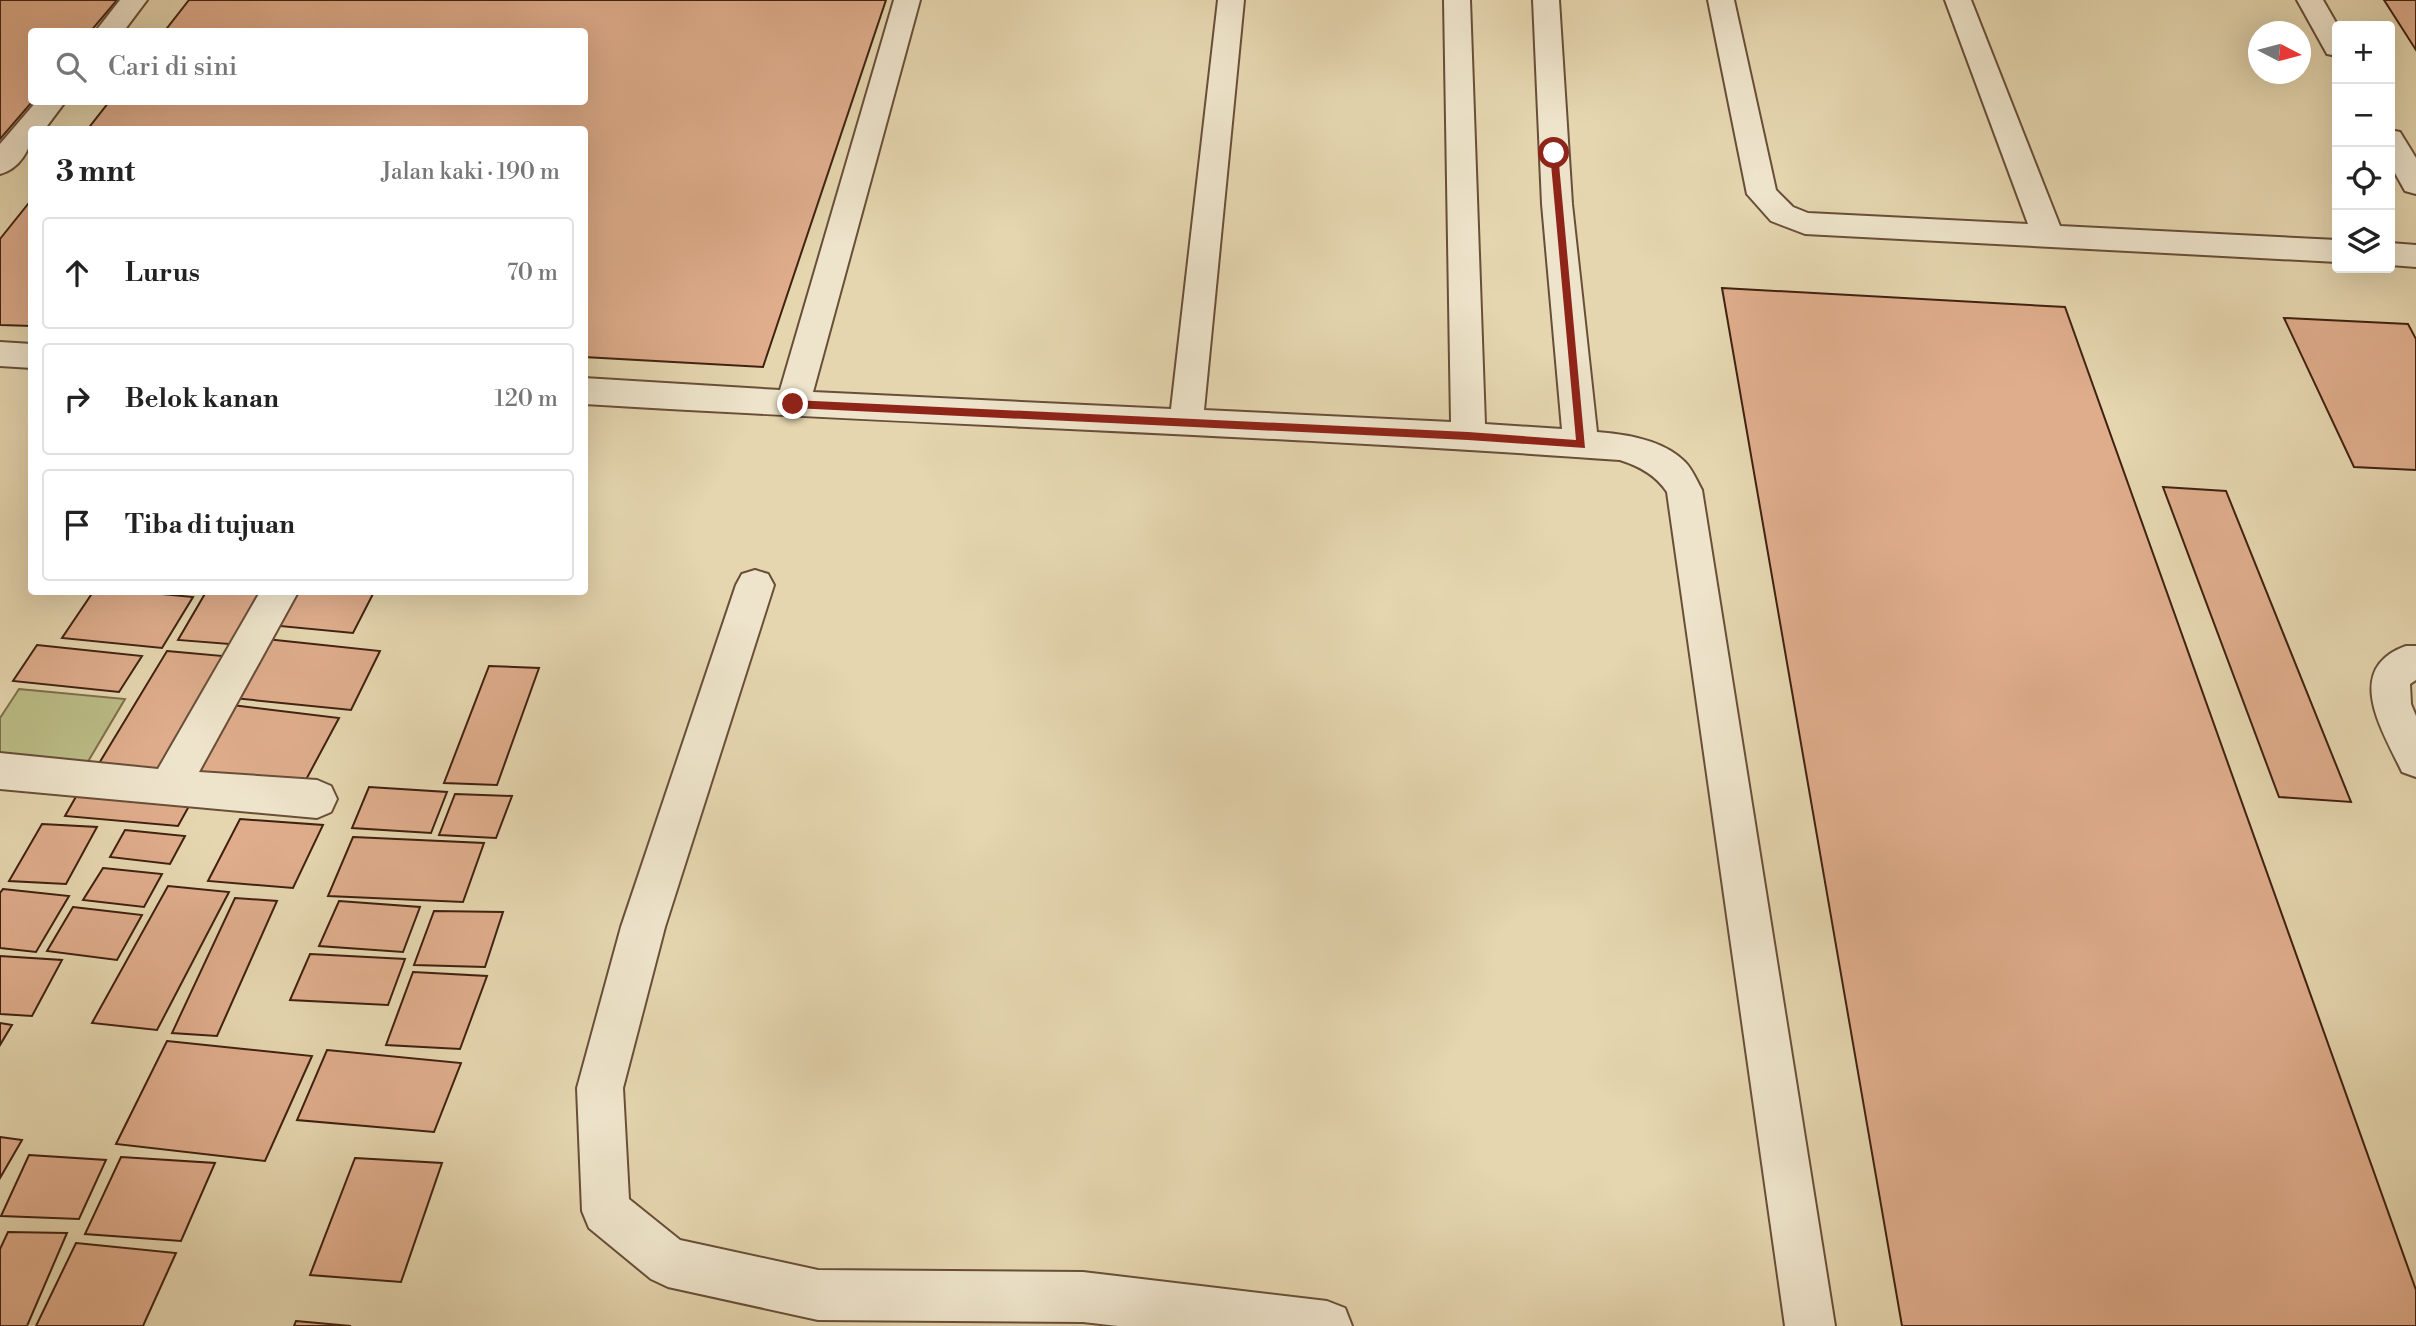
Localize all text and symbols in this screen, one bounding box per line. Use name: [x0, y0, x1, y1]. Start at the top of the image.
north arrow: [2248, 21, 2311, 84]
map controls: [2332, 21, 2395, 273]
button: +: [2332, 21, 2395, 84]
search box: [28, 28, 588, 105]
icon: search: [52, 48, 90, 86]
text: Cari di sini: [108, 51, 237, 83]
button: −: [2332, 84, 2395, 147]
route start: [1538, 137, 1569, 168]
button: locate: [2332, 147, 2395, 210]
text: 3 mnt: [56, 153, 135, 191]
text: Jalan kaki · 190 m: [381, 158, 560, 186]
button: layers: [2332, 210, 2395, 273]
icon: ahead: [58, 254, 96, 292]
text: Lurus: [125, 257, 200, 289]
text: 70 m: [507, 259, 558, 287]
icon: right: [58, 380, 96, 418]
text: Belok kanan: [125, 383, 279, 415]
text: 120 m: [494, 385, 558, 413]
route end: [777, 388, 808, 419]
icon: arrive: [58, 506, 96, 544]
text: Tiba di tujuan: [125, 509, 295, 541]

